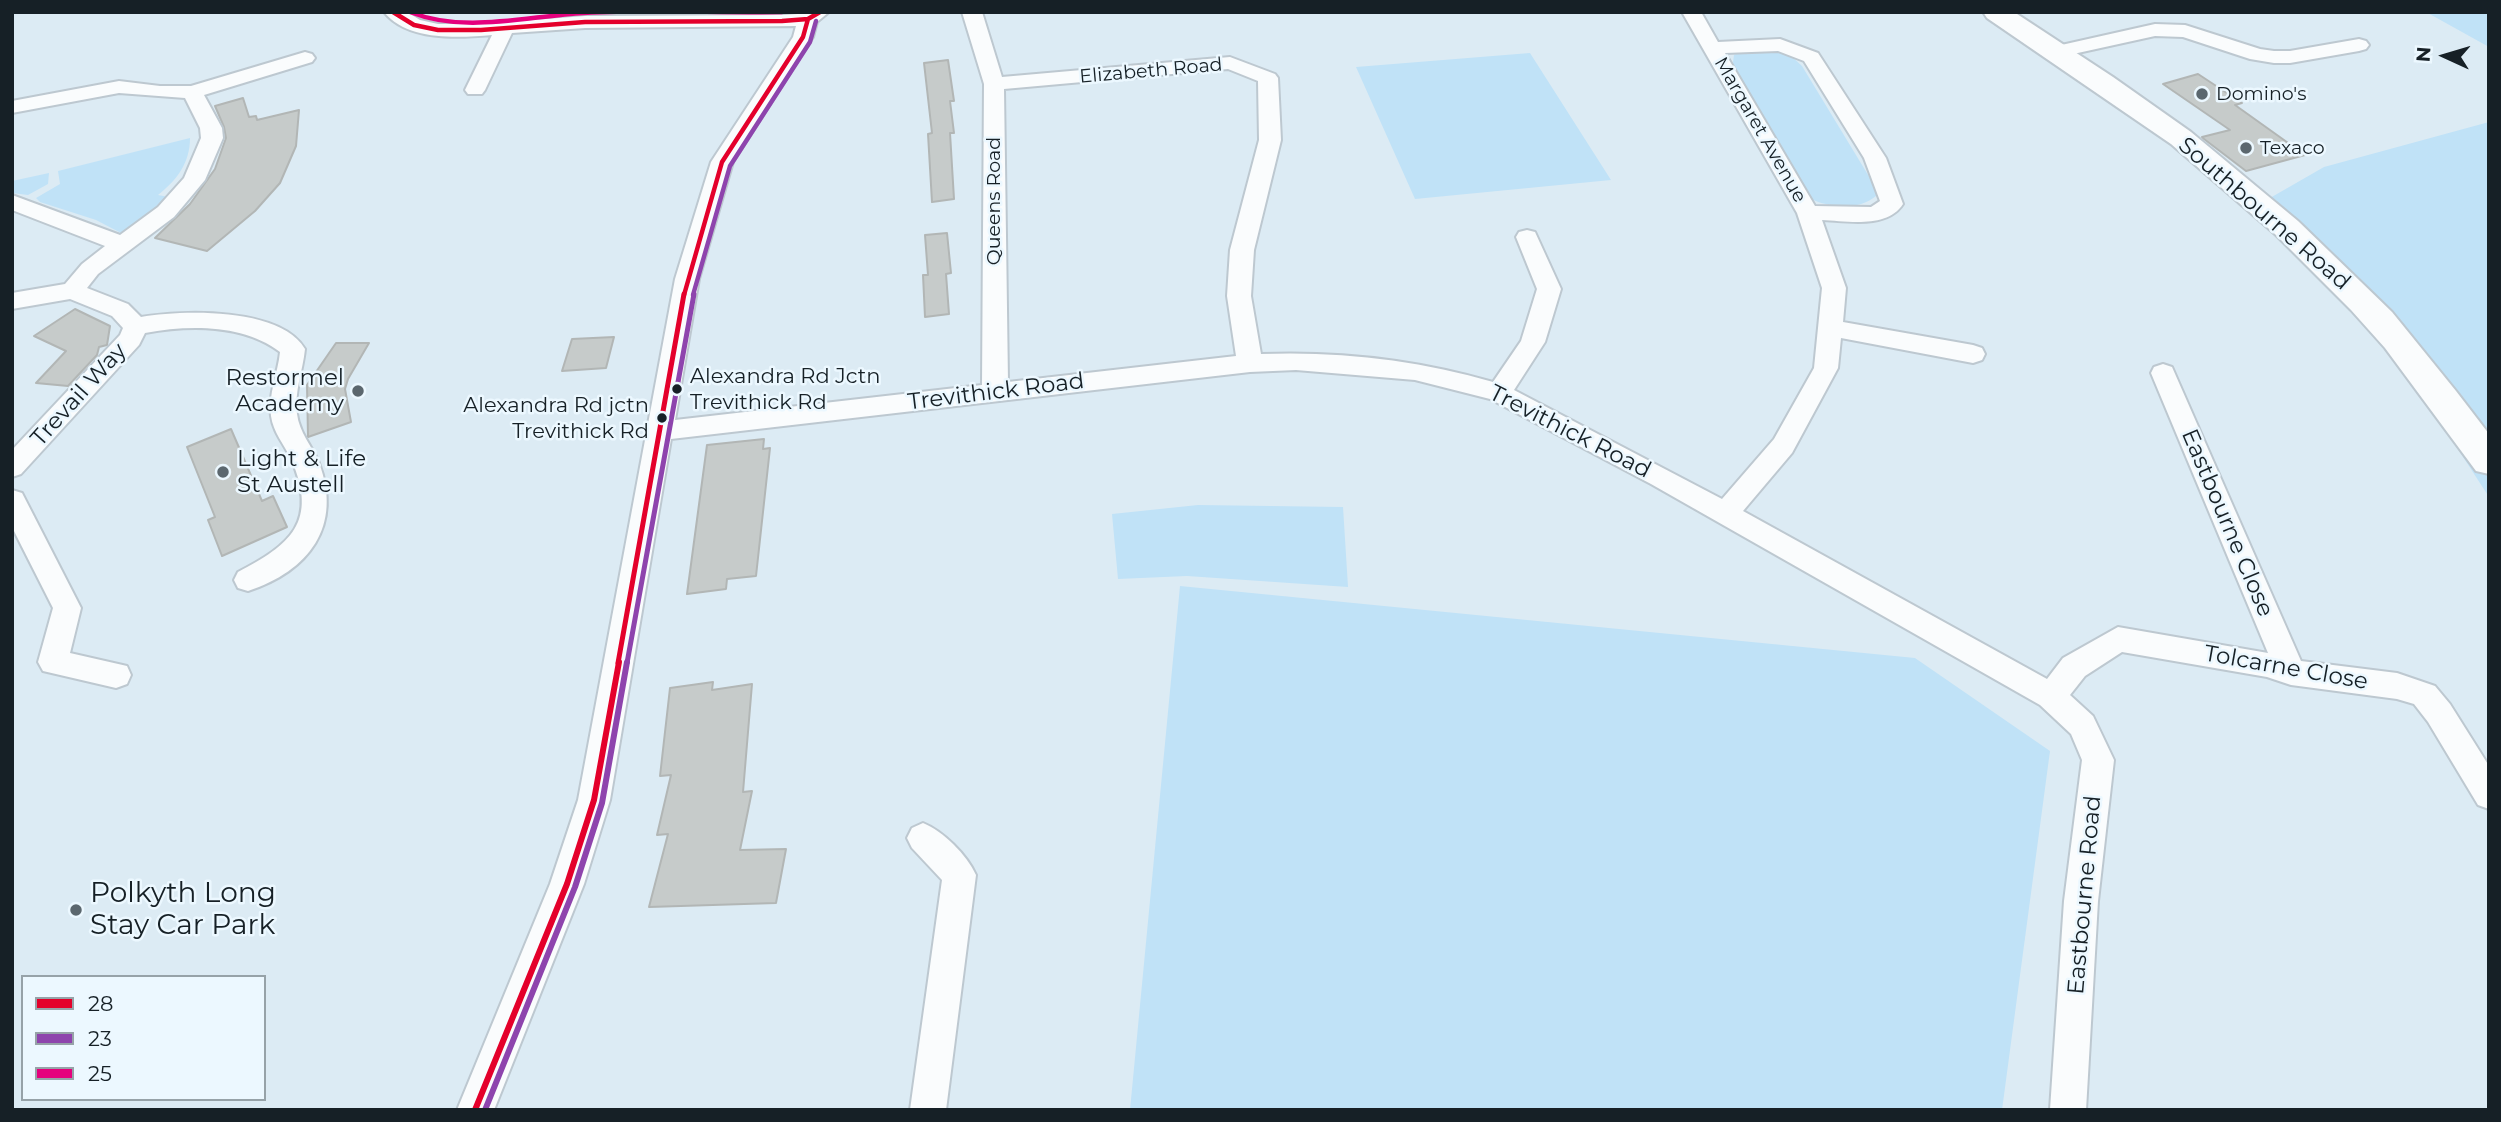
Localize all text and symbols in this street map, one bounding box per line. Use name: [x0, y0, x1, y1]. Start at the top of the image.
north arrow: [2410, 21, 2480, 91]
text: N: [2412, 46, 2436, 63]
street label: Elizabeth Road: [1079, 53, 1223, 89]
street label: Margaret Avenue: [1709, 53, 1811, 207]
place label: Domino's: [2216, 83, 2306, 105]
marker: Domino's: [2194, 86, 2210, 102]
street label: Southbourne Road: [2172, 132, 2356, 296]
street label: Queens Road: [983, 137, 1005, 265]
place label: Texaco: [2260, 137, 2325, 159]
marker: Texaco: [2238, 140, 2254, 156]
street label: Trevail Way: [25, 338, 133, 452]
place label: Restormel Academy: [225, 364, 344, 418]
place label: Alexandra Rd Jctn Trevithick Rd: [690, 364, 880, 414]
street label: Trevithick Road: [906, 367, 1086, 417]
street label: Trevithick Road: [1485, 379, 1655, 485]
marker: Alexandra Rd Jctn Trevithick Rd: [670, 382, 684, 396]
marker: Restormel Academy: [350, 383, 366, 399]
place label: Alexandra Rd jctn Trevithick Rd: [463, 393, 649, 443]
marker: Alexandra Rd jctn Trevithick Rd: [655, 411, 669, 425]
street label: Eastbourne Close: [2175, 425, 2279, 621]
place label: Light & Life St Austell: [237, 445, 366, 499]
marker: Light & Life St Austell: [215, 464, 231, 480]
street label: Tolcarne Close: [2202, 640, 2370, 696]
street label: Eastbourne Road: [2063, 794, 2107, 996]
place label: Polkyth Long Stay Car Park: [90, 877, 276, 943]
marker: Polkyth Long Stay Car Park: [68, 902, 84, 918]
legend: [21, 975, 266, 1101]
text: 28: [88, 991, 113, 1016]
text: 23: [88, 1026, 112, 1051]
text: 25: [88, 1061, 112, 1086]

